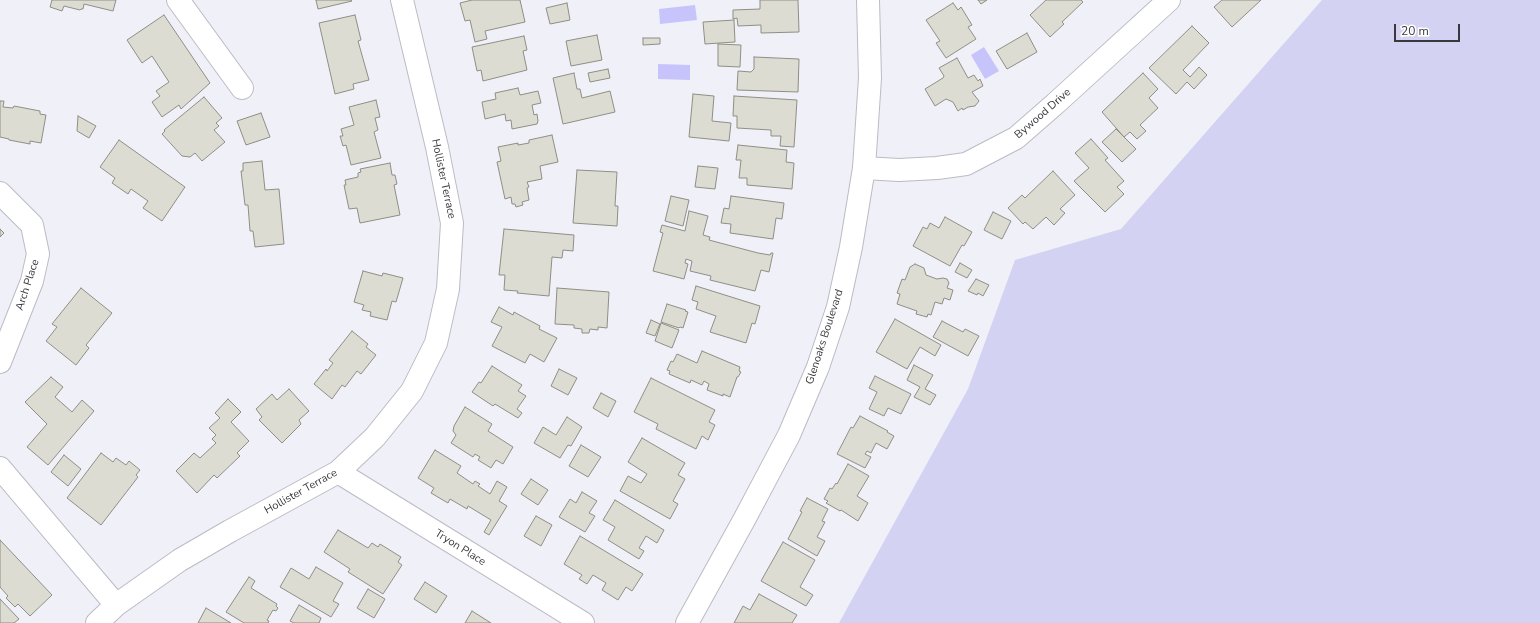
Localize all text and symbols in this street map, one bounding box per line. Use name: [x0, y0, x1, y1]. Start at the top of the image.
scale bar: [1396, 16, 1462, 42]
text: 20 m: [1401, 23, 1429, 39]
street label: Bywood Drive: [1012, 86, 1074, 142]
street label: Hollister Terrace: [428, 138, 458, 220]
street label: Arch Place: [14, 258, 42, 312]
street label: Glenoaks Boulevard: [803, 288, 847, 386]
street label: Hollister Terrace: [262, 467, 340, 517]
street label: Tryon Place: [432, 527, 488, 569]

